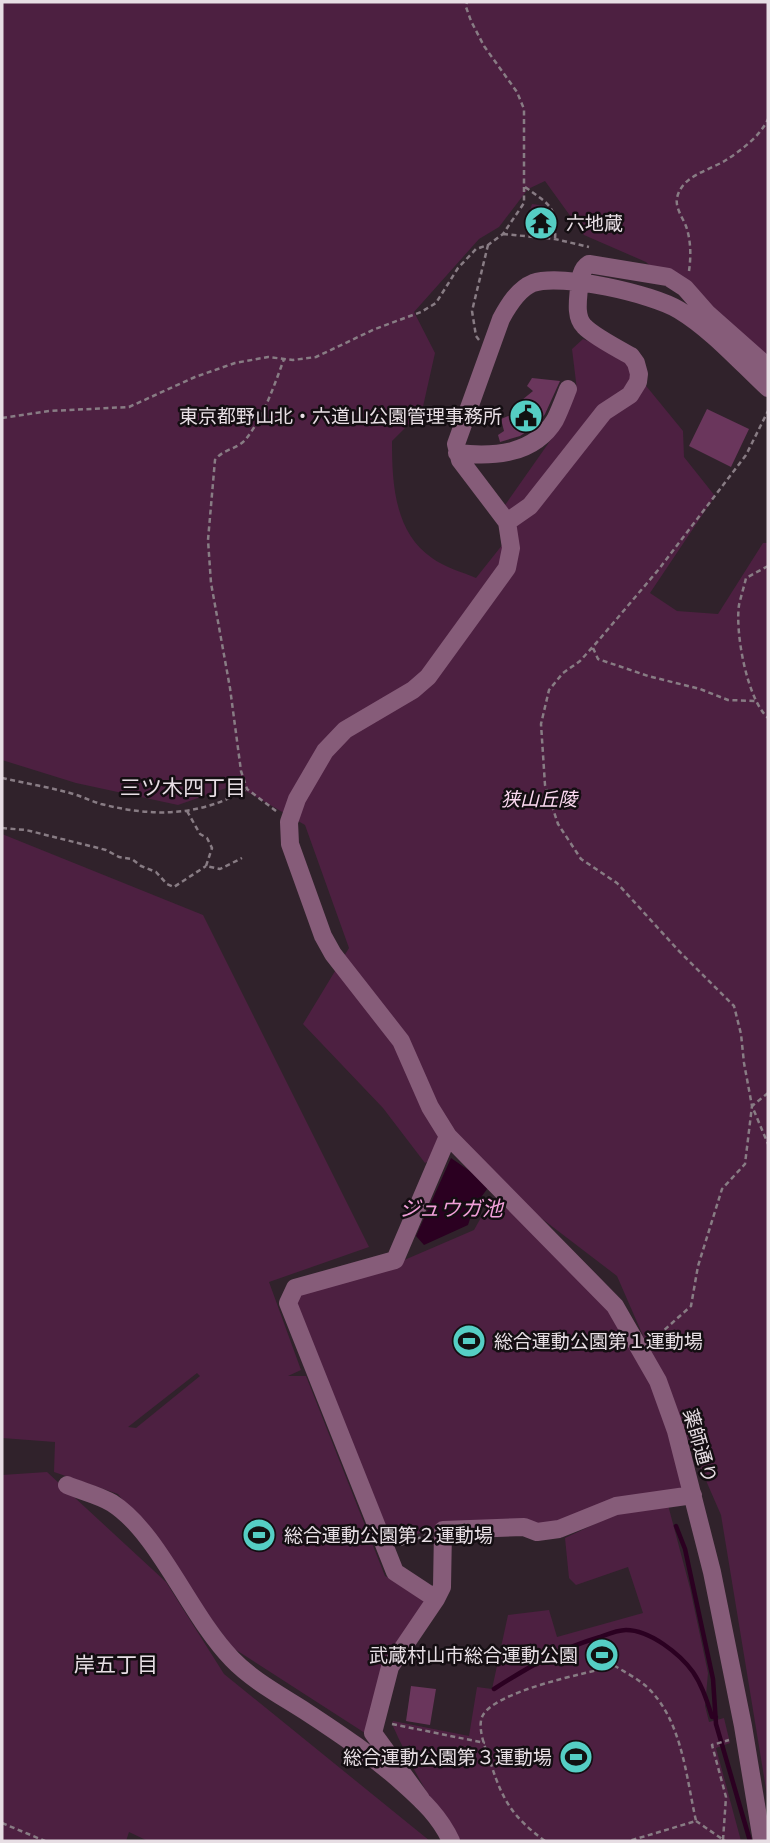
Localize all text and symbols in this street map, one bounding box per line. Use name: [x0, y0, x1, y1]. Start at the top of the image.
temple icon: 六地蔵: [522, 204, 560, 242]
place label: 六地蔵: [566, 212, 623, 235]
public building icon: 東京都野山北・六道山公園管理事務所: [507, 397, 545, 435]
place label: 東京都野山北・六道山公園管理事務所: [179, 405, 502, 428]
district label: 三ツ木四丁目: [120, 775, 246, 801]
park label: 狭山丘陵: [501, 788, 579, 811]
water label: ジュウガ池: [399, 1196, 505, 1222]
sports icon: 総合運動公園第１運動場: [450, 1322, 488, 1360]
place label: 総合運動公園第１運動場: [494, 1330, 703, 1353]
street label: 薬師通り: [678, 1406, 722, 1486]
sports icon: 総合運動公園第２運動場: [240, 1516, 278, 1554]
place label: 総合運動公園第２運動場: [284, 1524, 493, 1547]
sports icon: 武蔵村山市総合運動公園: [583, 1636, 621, 1674]
place label: 武蔵村山市総合運動公園: [369, 1644, 578, 1667]
district label: 岸五丁目: [74, 1652, 158, 1678]
sports icon: 総合運動公園第３運動場: [557, 1738, 595, 1776]
place label: 総合運動公園第３運動場: [343, 1746, 552, 1769]

